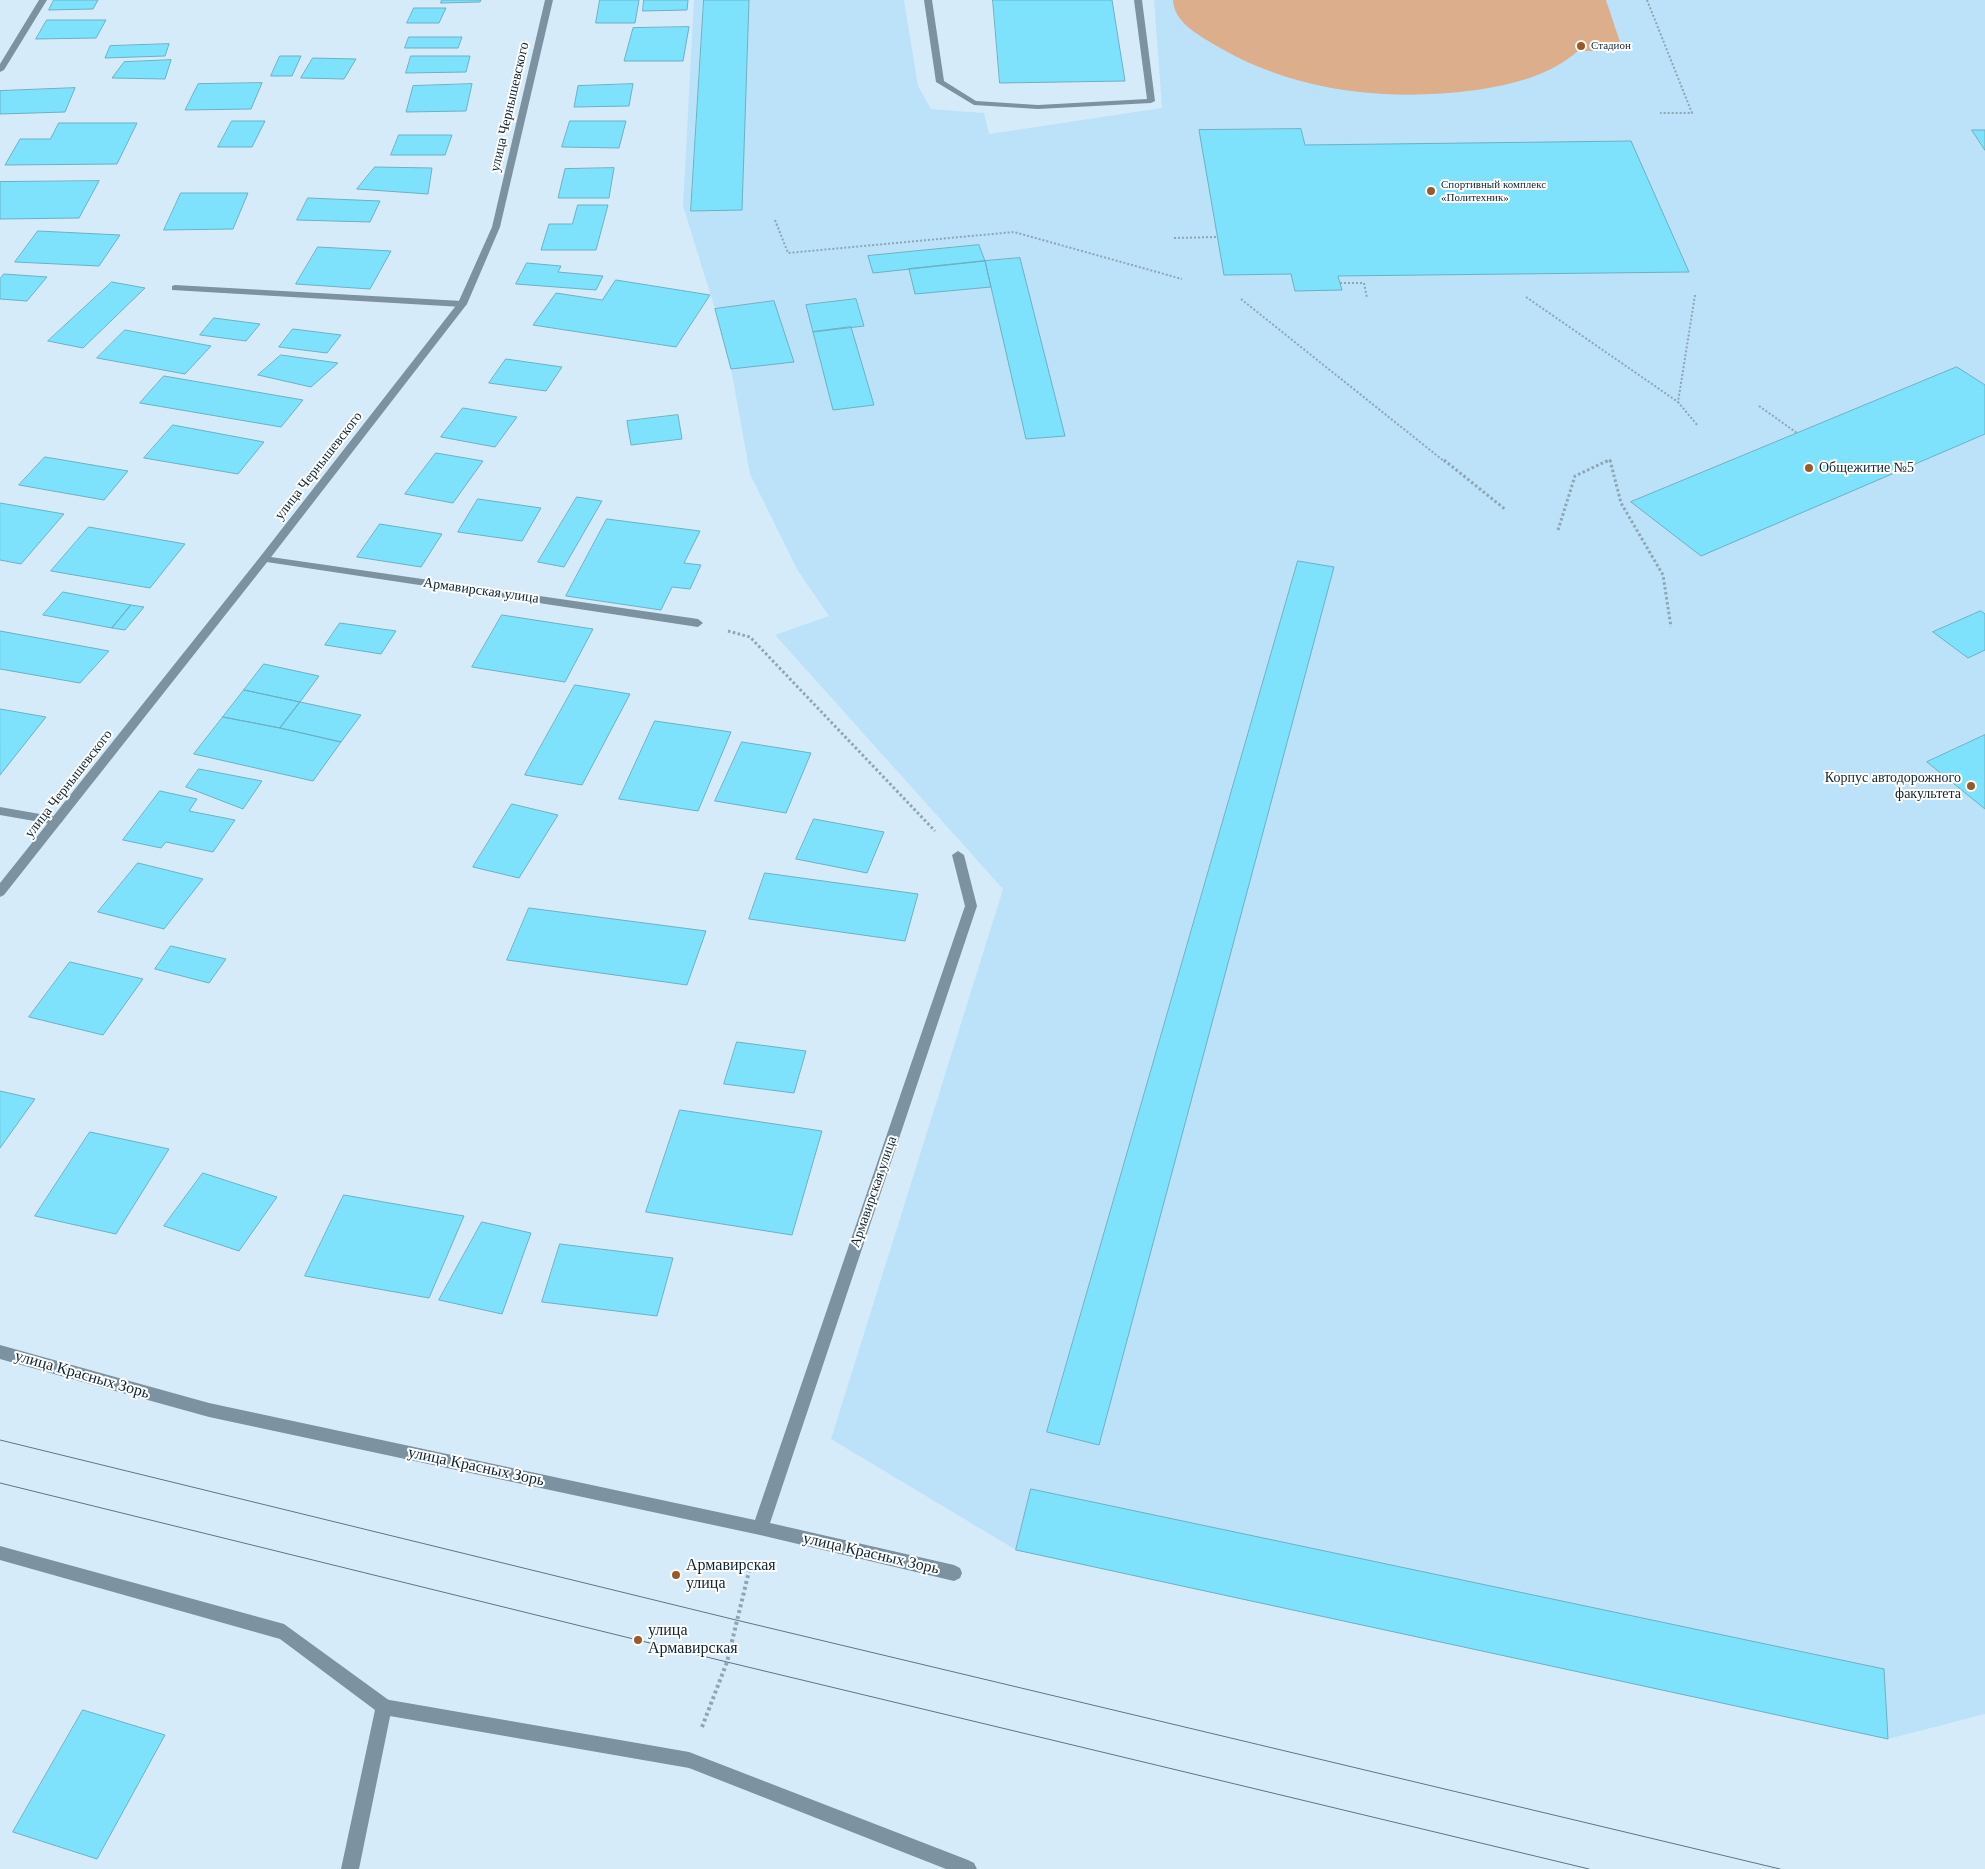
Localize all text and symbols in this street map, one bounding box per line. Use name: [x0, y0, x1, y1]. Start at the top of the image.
place label: Стадион: [1591, 39, 1631, 53]
marker: Стадион: [1575, 40, 1587, 52]
street label: улица Чернышевского: [487, 41, 533, 173]
place label: Спортивный комплекс «Политехник»: [1441, 178, 1546, 204]
marker: Спортивный комплекс «Политехник»: [1425, 185, 1437, 197]
street label: улица Чернышевского: [272, 409, 366, 523]
place label: Общежитие №5: [1819, 460, 1914, 476]
marker: Общежитие №5: [1803, 462, 1815, 474]
street label: Армавирская улица: [422, 575, 540, 607]
street label: улица Чернышевского: [22, 727, 116, 841]
place label: Корпус автодорожного факультета: [1825, 770, 1961, 802]
marker: Корпус автодорожного факультета: [1965, 780, 1977, 792]
street label: Армавирская улица: [847, 1134, 901, 1250]
street label: улица Красных Зорь: [13, 1347, 151, 1403]
street label: улица Красных Зорь: [406, 1443, 546, 1491]
street label: улица Красных Зорь: [801, 1529, 941, 1579]
place label: Армавирская улица: [686, 1556, 776, 1594]
marker: Армавирская улица: [670, 1569, 682, 1581]
place label: улица Армавирская: [648, 1621, 738, 1659]
marker: улица Армавирская: [632, 1634, 644, 1646]

